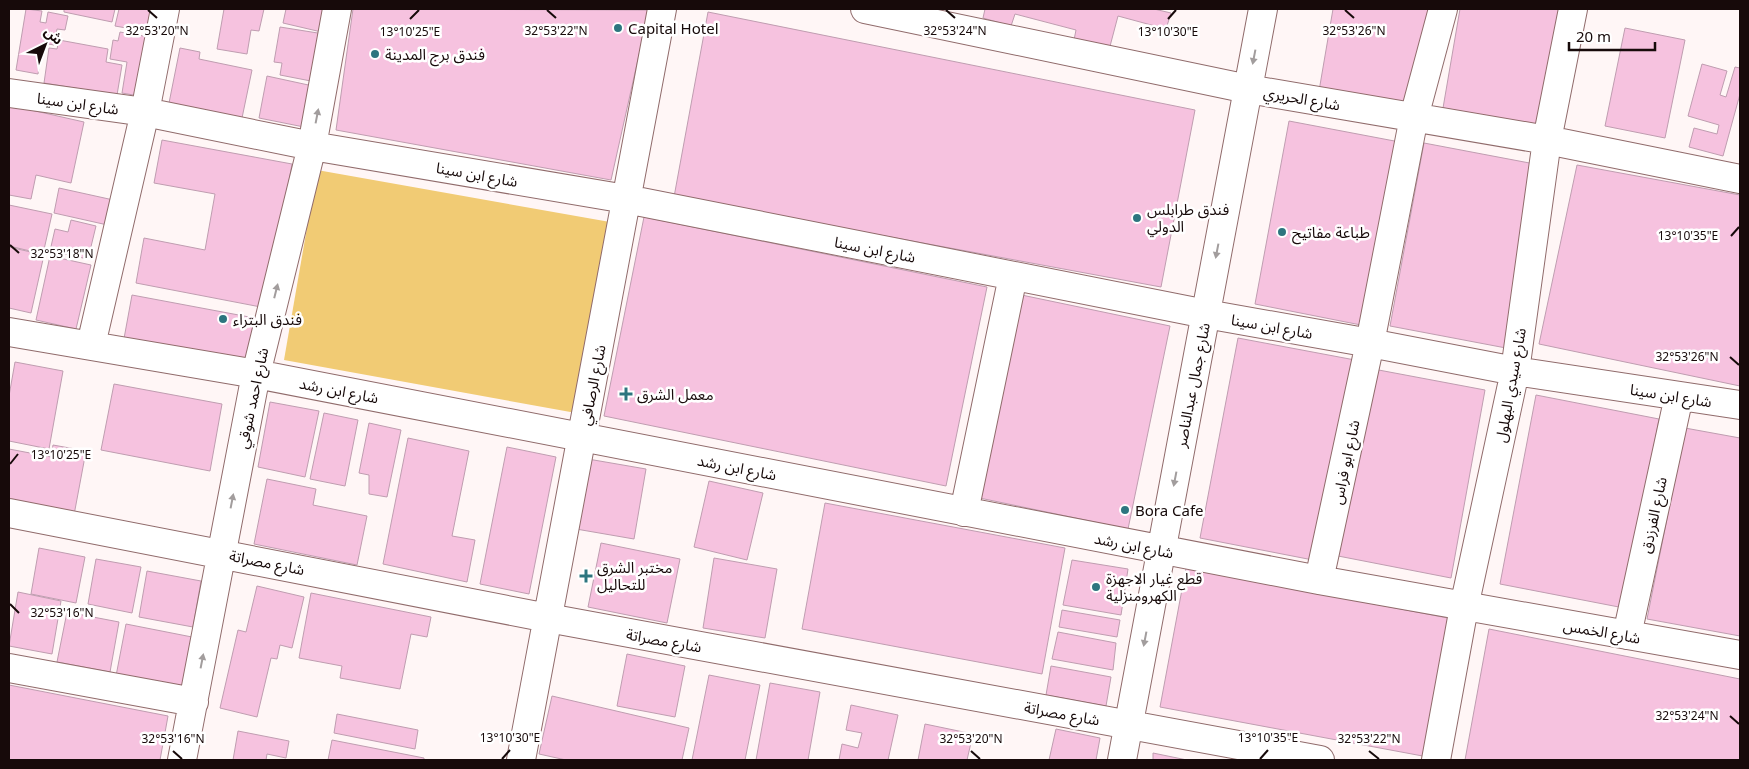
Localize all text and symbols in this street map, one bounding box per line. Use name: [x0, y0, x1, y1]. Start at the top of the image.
place label: Capital Hotel: [628, 18, 719, 38]
north arrow: [20, 20, 70, 70]
scale bar: [1569, 20, 1655, 52]
text: ش: [41, 21, 68, 48]
text: 32°53'20"N: [125, 22, 189, 39]
text: 32°53'22"N: [524, 22, 588, 39]
marker: Capital Hotel: [612, 22, 624, 34]
text: 32°53'24"N: [923, 22, 987, 39]
text: 32°53'26"N: [1322, 22, 1386, 39]
text: 13°10'25"E: [380, 23, 440, 40]
text: 13°10'30"E: [1138, 23, 1198, 40]
text: 20 m: [1576, 26, 1611, 46]
place label: فندق برج المدينة: [385, 44, 485, 67]
marker: فندق برج المدينة: [369, 48, 381, 60]
one-way arrow: [1249, 49, 1257, 65]
street label: شارع الحريري: [1262, 81, 1342, 118]
street label: شارع ابن سينا: [35, 87, 120, 122]
one-way arrow: [314, 107, 322, 123]
street label: شارع ابن سينا: [434, 157, 520, 194]
place label: فندق طرابلس الدولي: [1147, 199, 1229, 238]
marker: فندق طرابلس الدولي: [1131, 212, 1143, 224]
place label: طباعة مفاتيح: [1292, 222, 1370, 245]
marker: طباعة مفاتيح: [1276, 226, 1288, 238]
text: 13°10'35"E: [1658, 227, 1718, 244]
street label: شارع ابن سينا: [832, 231, 918, 270]
one-way arrow: [1213, 243, 1221, 259]
text: 32°53'18"N: [30, 245, 94, 262]
one-way arrow: [272, 283, 280, 298]
place label: فندق البتراء: [233, 309, 302, 329]
street label: شارع ابن سينا: [1229, 309, 1315, 346]
marker: فندق البتراء: [217, 313, 229, 325]
street label: شارع جمال عبدالناصر: [1170, 321, 1217, 451]
street label: شارع سيدي البهلول: [1490, 326, 1533, 444]
street label: شارع الرصافي: [574, 343, 613, 428]
street label: شارع احمد شوقي: [232, 345, 275, 451]
text: 32°53'26"N: [1655, 348, 1719, 365]
street label: شارع ابن رشد: [297, 373, 381, 410]
street label: شارع ابن سينا: [1628, 379, 1714, 414]
place label: معمل الشرق: [637, 384, 714, 404]
marker: معمل الشرق: [619, 387, 633, 401]
street label: شارع ابو فراس: [1326, 418, 1367, 507]
text: 13°10'25"E: [31, 446, 91, 463]
street label: شارع ابن رشد: [695, 450, 779, 487]
one-way arrow: [1170, 472, 1178, 488]
street label: شارع الفرزدق: [1635, 475, 1674, 556]
one-way arrow: [228, 493, 236, 509]
place label: Bora Cafe: [1135, 500, 1204, 520]
marker: Bora Cafe: [1119, 504, 1131, 516]
street label: شارع ابن رشد: [1092, 528, 1176, 565]
street label: شارع مصراتة: [227, 545, 307, 582]
place label: مختبر الشرق للتحاليل: [597, 557, 672, 594]
place label: قطع غيار الاجهزة الكهرومنزلية: [1106, 568, 1203, 605]
marker: مختبر الشرق للتحاليل: [579, 569, 593, 583]
marker: قطع غيار الاجهزة الكهرومنزلية: [1090, 581, 1102, 593]
text: 32°53'16"N: [30, 604, 94, 621]
street label: شارع الخمس: [1561, 614, 1642, 651]
street label: شارع مصراتة: [624, 624, 703, 659]
one-way arrow: [1140, 631, 1148, 647]
one-way arrow: [198, 652, 206, 668]
street label: شارع مصراتة: [1022, 697, 1101, 732]
text: 32°53'24"N: [1655, 707, 1719, 724]
text: 13°10'30"E: [480, 729, 540, 746]
text: 13°10'35"E: [1238, 729, 1298, 746]
text: 32°53'16"N: [141, 730, 205, 747]
text: 32°53'20"N: [939, 730, 1003, 747]
text: 32°53'22"N: [1337, 730, 1401, 747]

